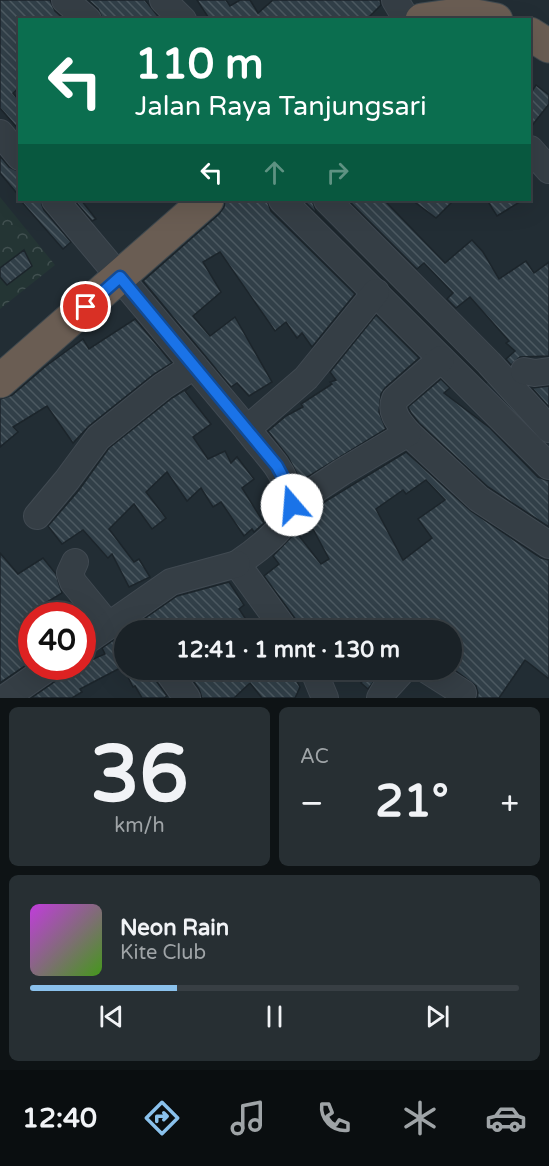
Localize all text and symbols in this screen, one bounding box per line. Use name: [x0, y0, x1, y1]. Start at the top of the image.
text: 110 m: [135, 39, 264, 90]
icon: left: [36, 42, 114, 120]
text: Jalan Raya Tanjungsari: [135, 90, 427, 123]
icon: left: [195, 156, 228, 189]
icon: ahead: [258, 156, 291, 189]
icon: right: [321, 156, 354, 189]
pin: [60, 281, 111, 332]
icon: arrive: [69, 290, 102, 323]
position arrow: [260, 473, 324, 537]
speed limit sign: 40: [18, 602, 96, 680]
text: 12:41 · 1 mnt · 130 m: [176, 637, 400, 663]
text: 36: [91, 728, 188, 822]
text: AC: [300, 745, 329, 769]
text: 21°: [375, 775, 449, 829]
text: −: [300, 784, 324, 823]
text: +: [500, 784, 519, 823]
text: km/h: [114, 814, 165, 838]
text: Neon Rain: [120, 915, 229, 941]
text: Kite Club: [120, 941, 206, 965]
icon: previous: [95, 1000, 128, 1033]
icon: pause: [258, 1000, 291, 1033]
icon: next: [421, 1000, 454, 1033]
icon: directions: [141, 1097, 183, 1139]
icon: music: [227, 1097, 269, 1139]
icon: phone: [313, 1097, 355, 1139]
icon: climate: [399, 1097, 441, 1139]
icon: car: [485, 1097, 527, 1139]
text: 12:40: [22, 1102, 97, 1135]

